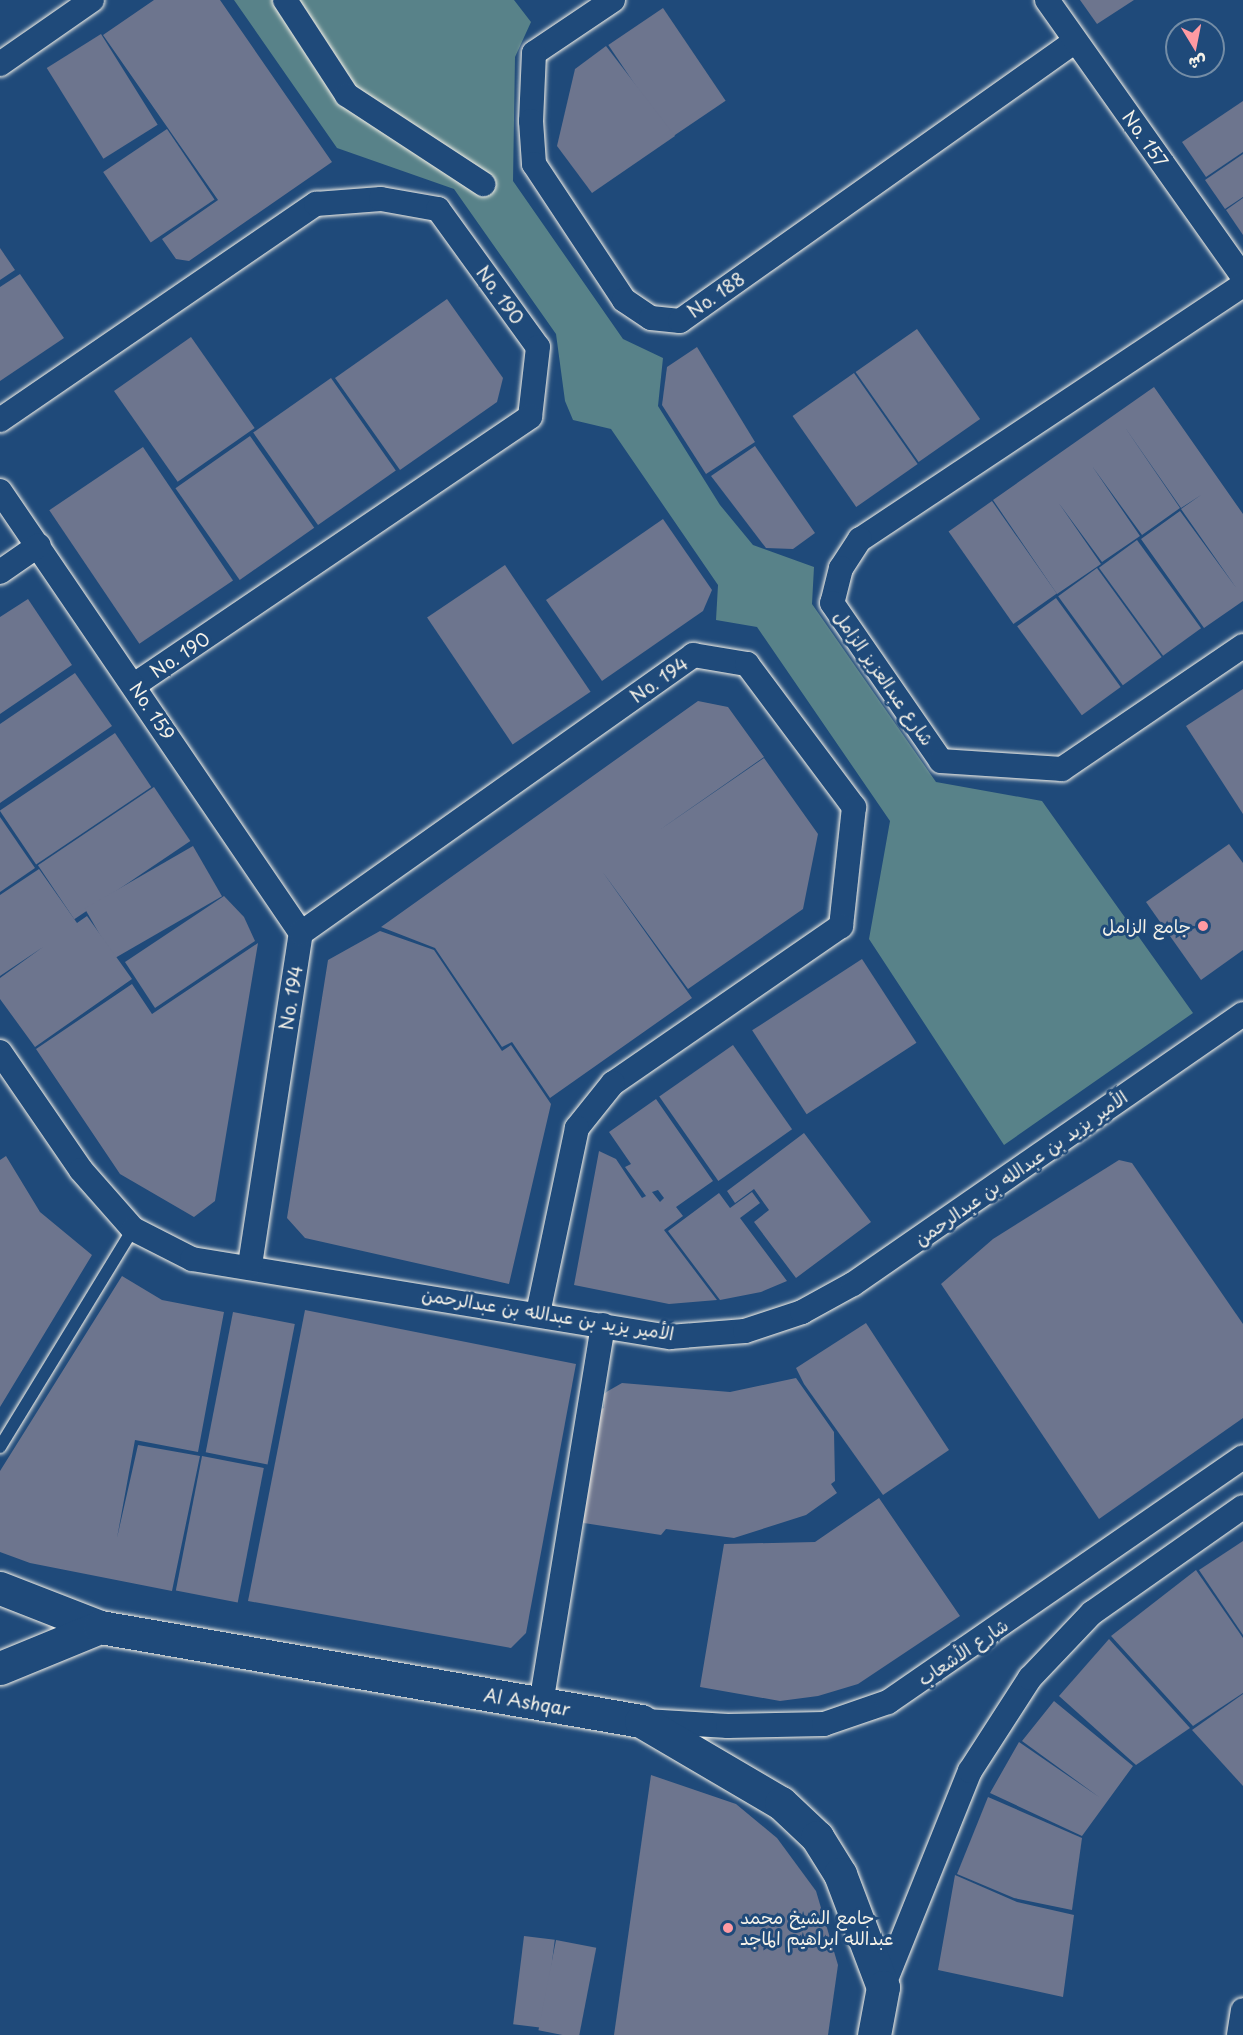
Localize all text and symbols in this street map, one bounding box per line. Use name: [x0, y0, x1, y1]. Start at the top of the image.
north arrow: [1165, 18, 1225, 78]
text: ش: [1187, 50, 1209, 77]
street label: No. 157: [1118, 107, 1172, 171]
street label: No. 190: [472, 262, 528, 328]
street label: No. 188: [683, 268, 749, 322]
street label: شارع عبدالعزيز الزامل: [829, 606, 939, 750]
street label: No. 190: [147, 628, 213, 682]
street label: No. 194: [626, 653, 692, 707]
street label: No. 159: [125, 678, 179, 744]
place label: جامع الزامل: [1102, 915, 1191, 937]
marker: جامع الزامل: [1196, 919, 1210, 933]
street label: No. 194: [275, 964, 307, 1032]
street label: الأمير يزيد بن عبدالله بن عبدالرحمن: [910, 1086, 1132, 1250]
street label: الأمير يزيد بن عبدالله بن عبدالرحمن: [420, 1283, 676, 1345]
street label: شارع الأشعاب: [914, 1614, 1012, 1690]
street label: Al Ashqar: [482, 1684, 572, 1720]
place label: جامع الشيخ محمد عبدالله ابراهيم الماجد: [740, 1907, 894, 1950]
marker: جامع الشيخ محمد عبدالله ابراهيم الماجد: [721, 1921, 735, 1935]

